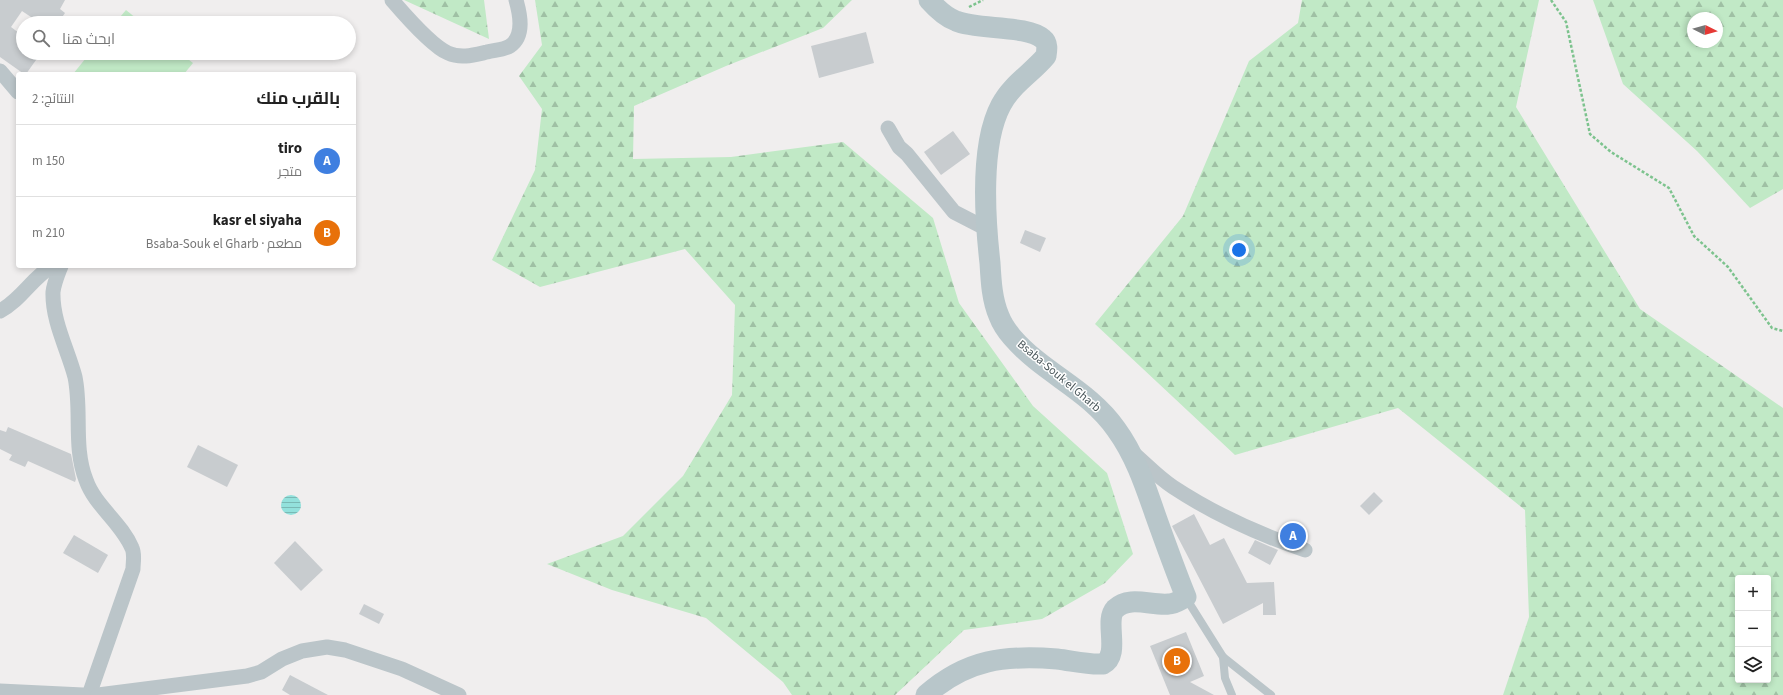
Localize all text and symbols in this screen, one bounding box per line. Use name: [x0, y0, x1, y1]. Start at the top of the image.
north arrow: [1687, 12, 1723, 48]
search box: [16, 16, 356, 60]
icon: search: [30, 27, 52, 49]
text: ابحث هنا: [62, 29, 115, 50]
text: بالقرب منك: [256, 87, 340, 111]
text: النتائج: 2: [32, 90, 75, 108]
text: tiro: [278, 138, 302, 159]
text: 150 m: [32, 152, 65, 170]
text: A: [323, 152, 331, 170]
text: متجر: [278, 163, 302, 181]
text: kasr el siyaha: [213, 210, 302, 231]
text: 210 m: [32, 224, 65, 242]
text: B: [323, 224, 331, 242]
text: مطعم · Bsaba-Souk el Gharb: [146, 235, 302, 253]
your location: [1229, 240, 1249, 260]
street label: Bsaba-Souk el Gharb: [1014, 336, 1105, 416]
pin: A: [1280, 521, 1306, 551]
map controls: [1735, 575, 1771, 683]
button: +: [1735, 575, 1771, 611]
button: −: [1735, 611, 1771, 647]
pin: B: [1164, 646, 1190, 676]
button: layers: [1735, 647, 1771, 683]

